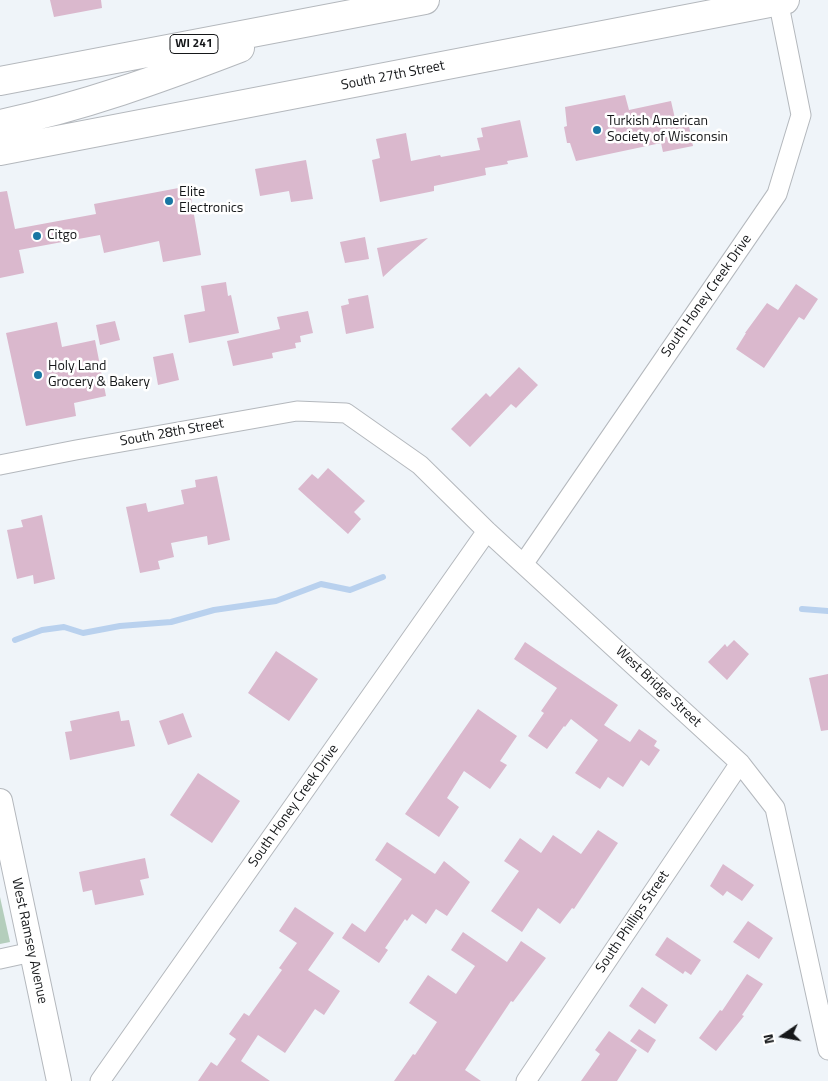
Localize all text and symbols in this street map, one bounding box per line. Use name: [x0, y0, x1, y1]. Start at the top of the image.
road number: WI 241: [170, 34, 218, 54]
street label: South 27th Street: [340, 58, 446, 94]
place label: Turkish American Society of Wisconsin: [607, 114, 728, 146]
marker: Turkish American Society of Wisconsin: [591, 124, 603, 136]
place label: Elite Electronics: [179, 185, 243, 218]
marker: Elite Electronics: [163, 195, 175, 207]
place label: Citgo: [47, 228, 77, 244]
marker: Citgo: [31, 230, 43, 242]
street label: South Honey Creek Drive: [658, 231, 756, 361]
place label: Holy Land Grocery & Bakery: [48, 359, 150, 392]
marker: Holy Land Grocery & Bakery: [32, 369, 44, 381]
street label: South 28th Street: [119, 416, 225, 450]
street label: West Bridge Street: [612, 643, 704, 731]
street label: South Honey Creek Drive: [245, 741, 343, 871]
street label: South Phillips Street: [593, 868, 673, 976]
street label: West Ramsey Avenue: [7, 877, 51, 1005]
north arrow: [758, 1011, 808, 1061]
text: N: [757, 1032, 779, 1046]

